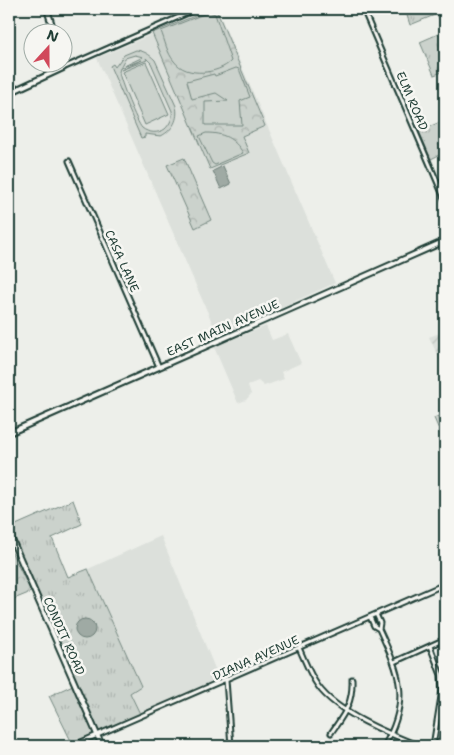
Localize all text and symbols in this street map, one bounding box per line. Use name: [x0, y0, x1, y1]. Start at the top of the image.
north arrow: [22, 22, 72, 72]
text: N: [44, 25, 61, 46]
street label: ELM ROAD: [392, 69, 432, 133]
street label: CASA LANE: [101, 227, 143, 295]
street label: EAST MAIN AVENUE: [164, 296, 282, 360]
street label: CONDIT ROAD: [40, 594, 88, 678]
street label: DIANA AVENUE: [210, 632, 302, 684]

